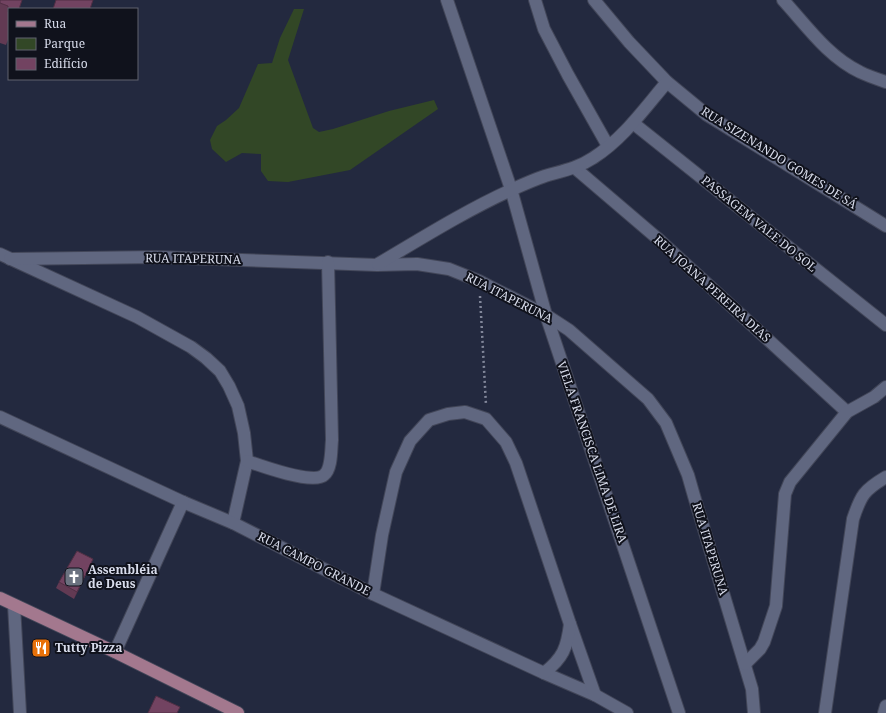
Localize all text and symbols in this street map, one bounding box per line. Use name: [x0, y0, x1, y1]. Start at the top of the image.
legend: [8, 8, 138, 80]
text: Rua: [44, 15, 66, 32]
text: Parque: [44, 35, 85, 52]
text: Edifício: [44, 55, 88, 72]
street label: RUA SIZENANDO GOMES DE SÁ: [698, 103, 861, 213]
street label: PASSAGEM VALE DO SOL: [698, 172, 821, 275]
street label: RUA JOANA PEREIRA DIAS: [650, 231, 774, 346]
street label: RUA ITAPERUNA: [145, 249, 242, 268]
street label: RUA ITAPERUNA: [463, 268, 556, 327]
street label: VIELA FRANCISCA LIMA DE LIRA: [553, 359, 632, 545]
street label: RUA ITAPERUNA: [688, 501, 733, 598]
street label: RUA CAMPO GRANDE: [255, 528, 373, 599]
place label: Assembléia de Deus: [88, 561, 158, 592]
church icon: Assembléia de Deus: [63, 566, 85, 588]
restaurant icon: Tutty Pizza: [30, 637, 52, 659]
place label: Tutty Pizza: [55, 639, 122, 656]

